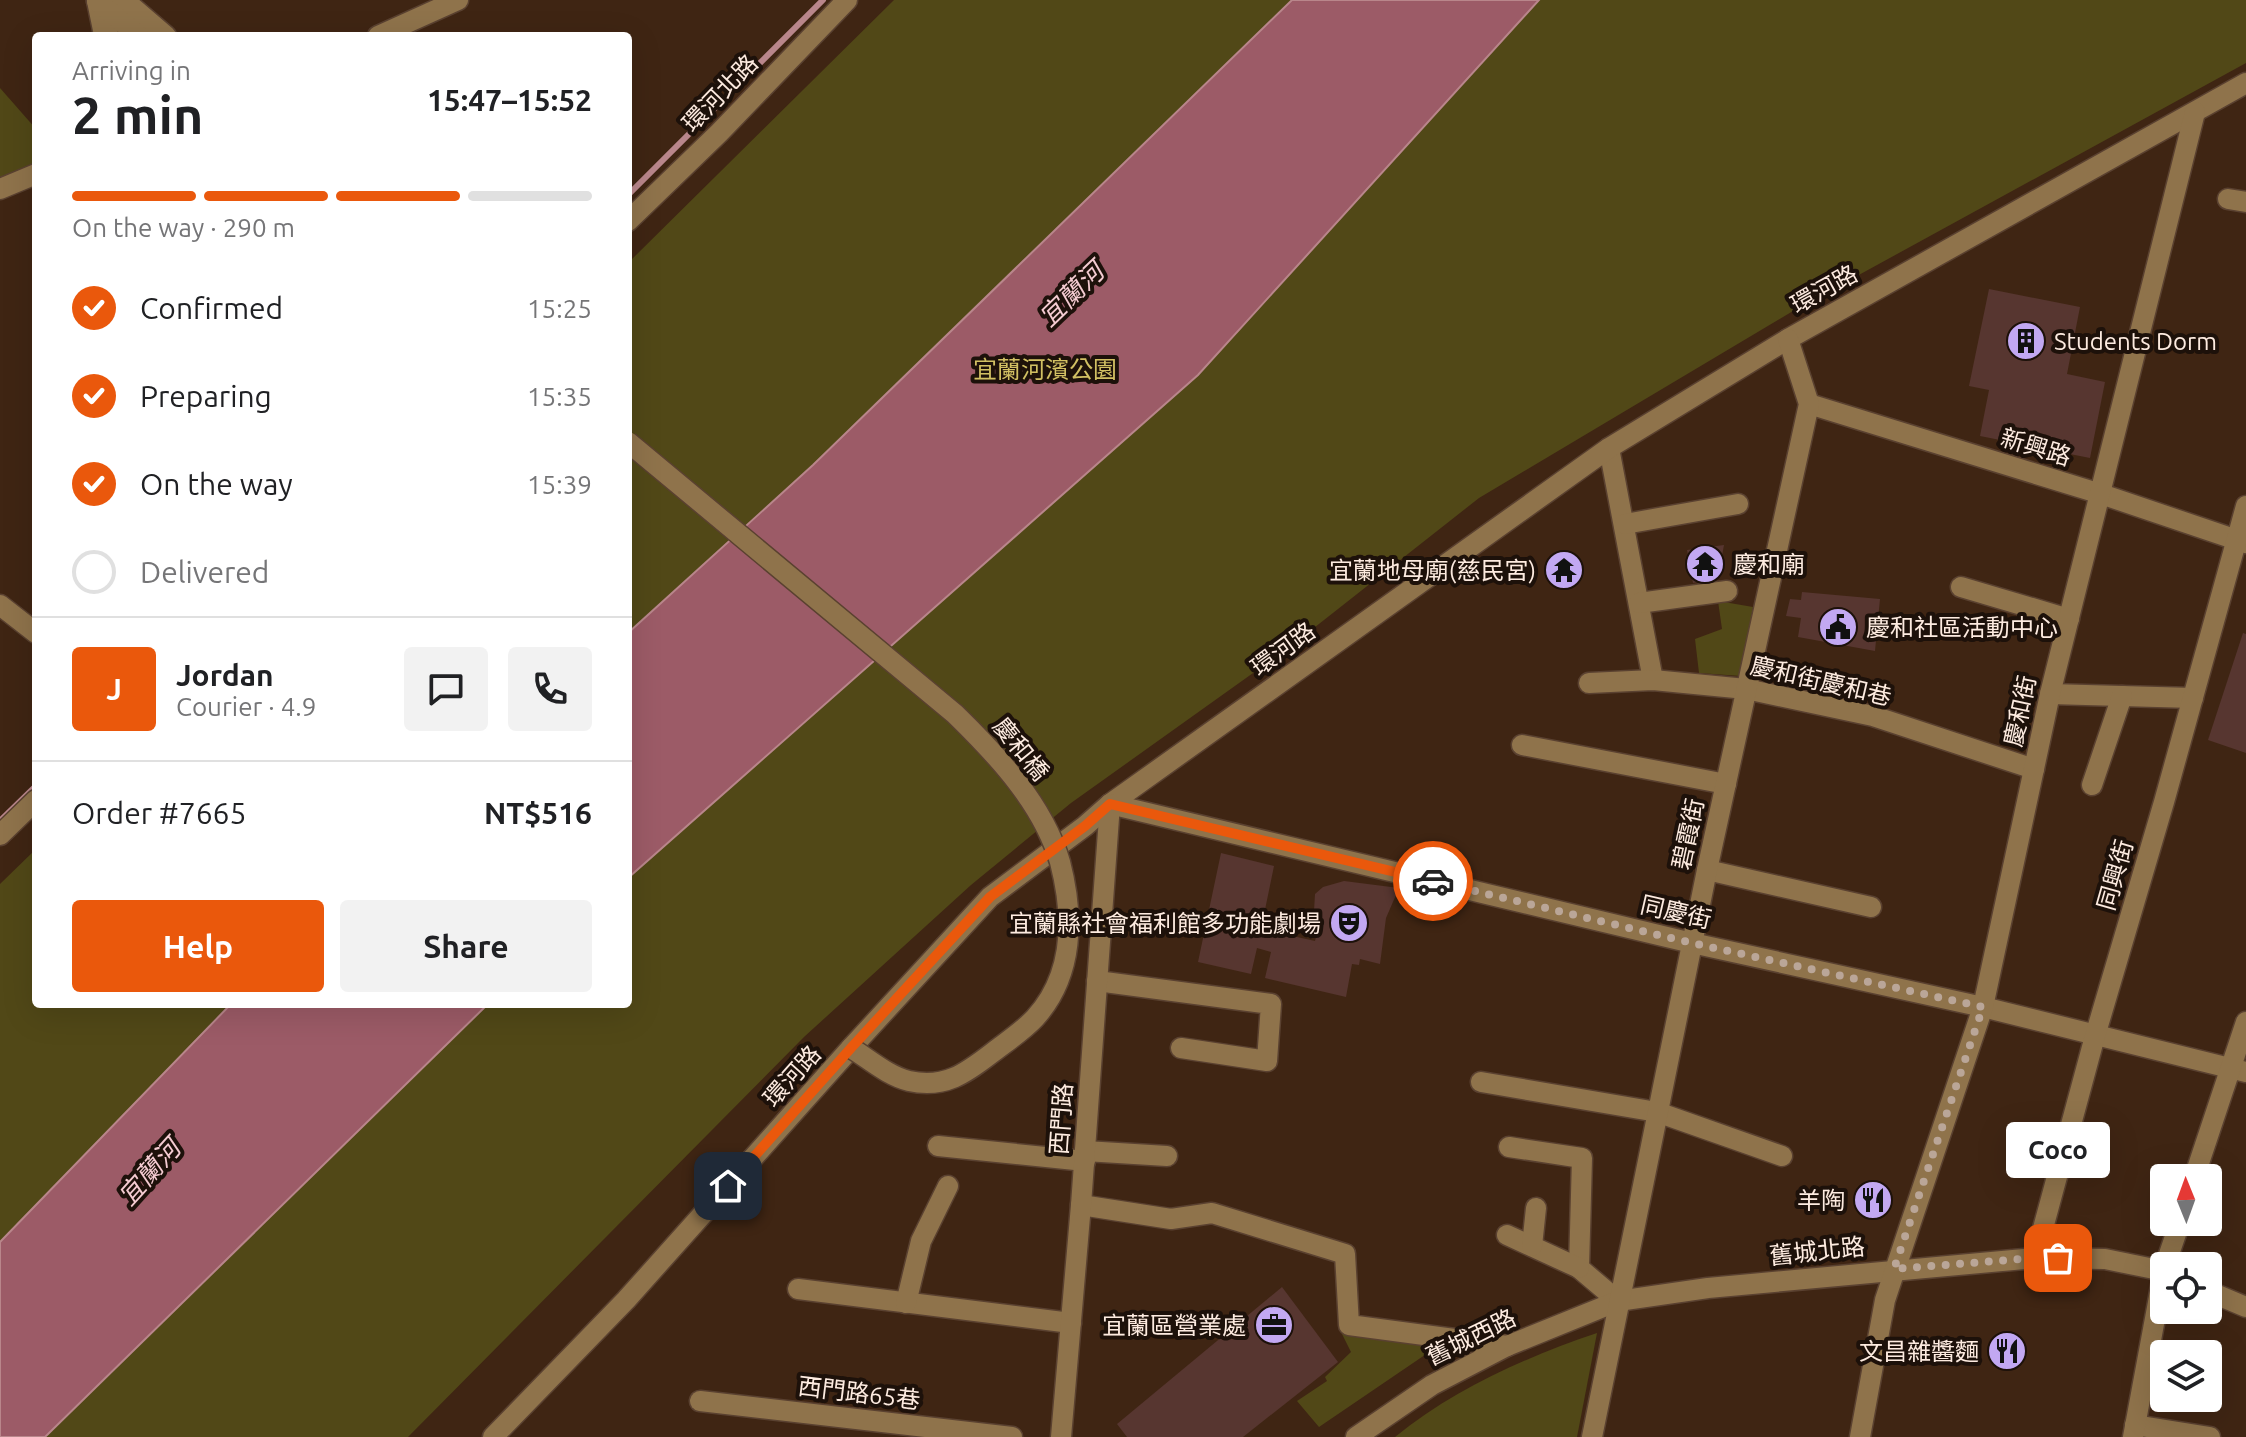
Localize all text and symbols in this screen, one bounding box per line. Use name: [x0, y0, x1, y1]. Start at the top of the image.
street label: 環河北路: [677, 49, 763, 137]
text: Arriving in: [72, 56, 191, 85]
text: 15:47–15:52: [427, 83, 592, 117]
text: 2 min: [72, 86, 203, 144]
text: On the way · 290 m: [72, 213, 295, 242]
water label: 宜蘭河: [1033, 253, 1113, 332]
street label: 環河路: [1786, 260, 1862, 318]
icon: check: [72, 286, 116, 330]
text: Confirmed: [140, 291, 283, 325]
text: 15:25: [527, 294, 592, 323]
building icon: Students Dorm: [2005, 320, 2047, 362]
place label: Students Dorm: [2054, 328, 2217, 355]
park label: 宜蘭河濱公園: [973, 356, 1117, 383]
icon: check: [72, 374, 116, 418]
text: Preparing: [140, 379, 272, 413]
text: 15:35: [527, 382, 592, 411]
street label: 新興路: [1998, 424, 2074, 470]
icon: check: [72, 462, 116, 506]
text: On the way: [140, 467, 293, 501]
text: 15:39: [527, 470, 592, 499]
temple icon: 慶和廟: [1684, 543, 1726, 585]
temple icon: 宜蘭地母廟(慈民宮): [1543, 549, 1585, 591]
place label: 慶和廟: [1733, 551, 1805, 578]
text: Delivered: [140, 555, 269, 589]
place label: 宜蘭地母廟(慈民宮): [1329, 557, 1536, 584]
public building icon: 慶和社區活動中心: [1817, 606, 1859, 648]
place label: 慶和社區活動中心: [1866, 614, 2058, 641]
street label: 環河路: [1246, 617, 1320, 681]
button: chat: [404, 647, 488, 731]
button: phone: [508, 647, 592, 731]
street label: 慶和街慶和巷: [1748, 652, 1894, 710]
text: Jordan: [176, 658, 274, 692]
text: J: [106, 672, 122, 706]
street label: 慶和街: [1999, 673, 2041, 749]
text: Courier · 4.9: [176, 692, 316, 721]
street label: 慶和橋: [988, 713, 1054, 785]
text: Order #7665: [72, 796, 246, 830]
text: NT$516: [484, 796, 592, 830]
street label: 碧霞街: [1667, 796, 1709, 872]
street label: 同興街: [2092, 837, 2138, 913]
courier: [1393, 841, 1473, 921]
icon: car: [1411, 859, 1455, 903]
street label: 同慶街: [1638, 891, 1714, 933]
button: Help: [72, 900, 324, 992]
button: Share: [340, 900, 592, 992]
theatre icon: 宜蘭縣社會福利館多功能劇場: [1328, 902, 1370, 944]
place label: 宜蘭縣社會福利館多功能劇場: [1009, 910, 1321, 937]
street label: 環河路: [758, 1040, 826, 1112]
street label: 西門路: [1045, 1082, 1077, 1156]
callout: Coco: [2006, 1122, 2110, 1178]
water label: 宜蘭河: [112, 1130, 189, 1211]
text: Coco: [2028, 1135, 2088, 1164]
pin: [694, 1152, 762, 1220]
icon: home: [706, 1164, 750, 1208]
north arrow: [2150, 1164, 2222, 1236]
map controls: [2150, 1164, 2222, 1412]
restaurant icon: 羊陶: [1852, 1179, 1894, 1221]
place label: 羊陶: [1797, 1187, 1845, 1214]
pin: [2024, 1224, 2092, 1292]
street label: 舊城北路: [1768, 1233, 1866, 1269]
icon: bag: [2036, 1236, 2080, 1280]
button: locate: [2150, 1252, 2222, 1324]
office icon: 宜蘭區營業處: [1253, 1304, 1295, 1346]
street label: 舊城西路: [1422, 1304, 1520, 1370]
place label: 宜蘭區營業處: [1102, 1312, 1246, 1339]
restaurant icon: 文昌雜醬麵: [1986, 1330, 2028, 1372]
place label: 文昌雜醬麵: [1859, 1338, 1979, 1365]
button: layers: [2150, 1340, 2222, 1412]
street label: 西門路65巷: [796, 1372, 922, 1414]

